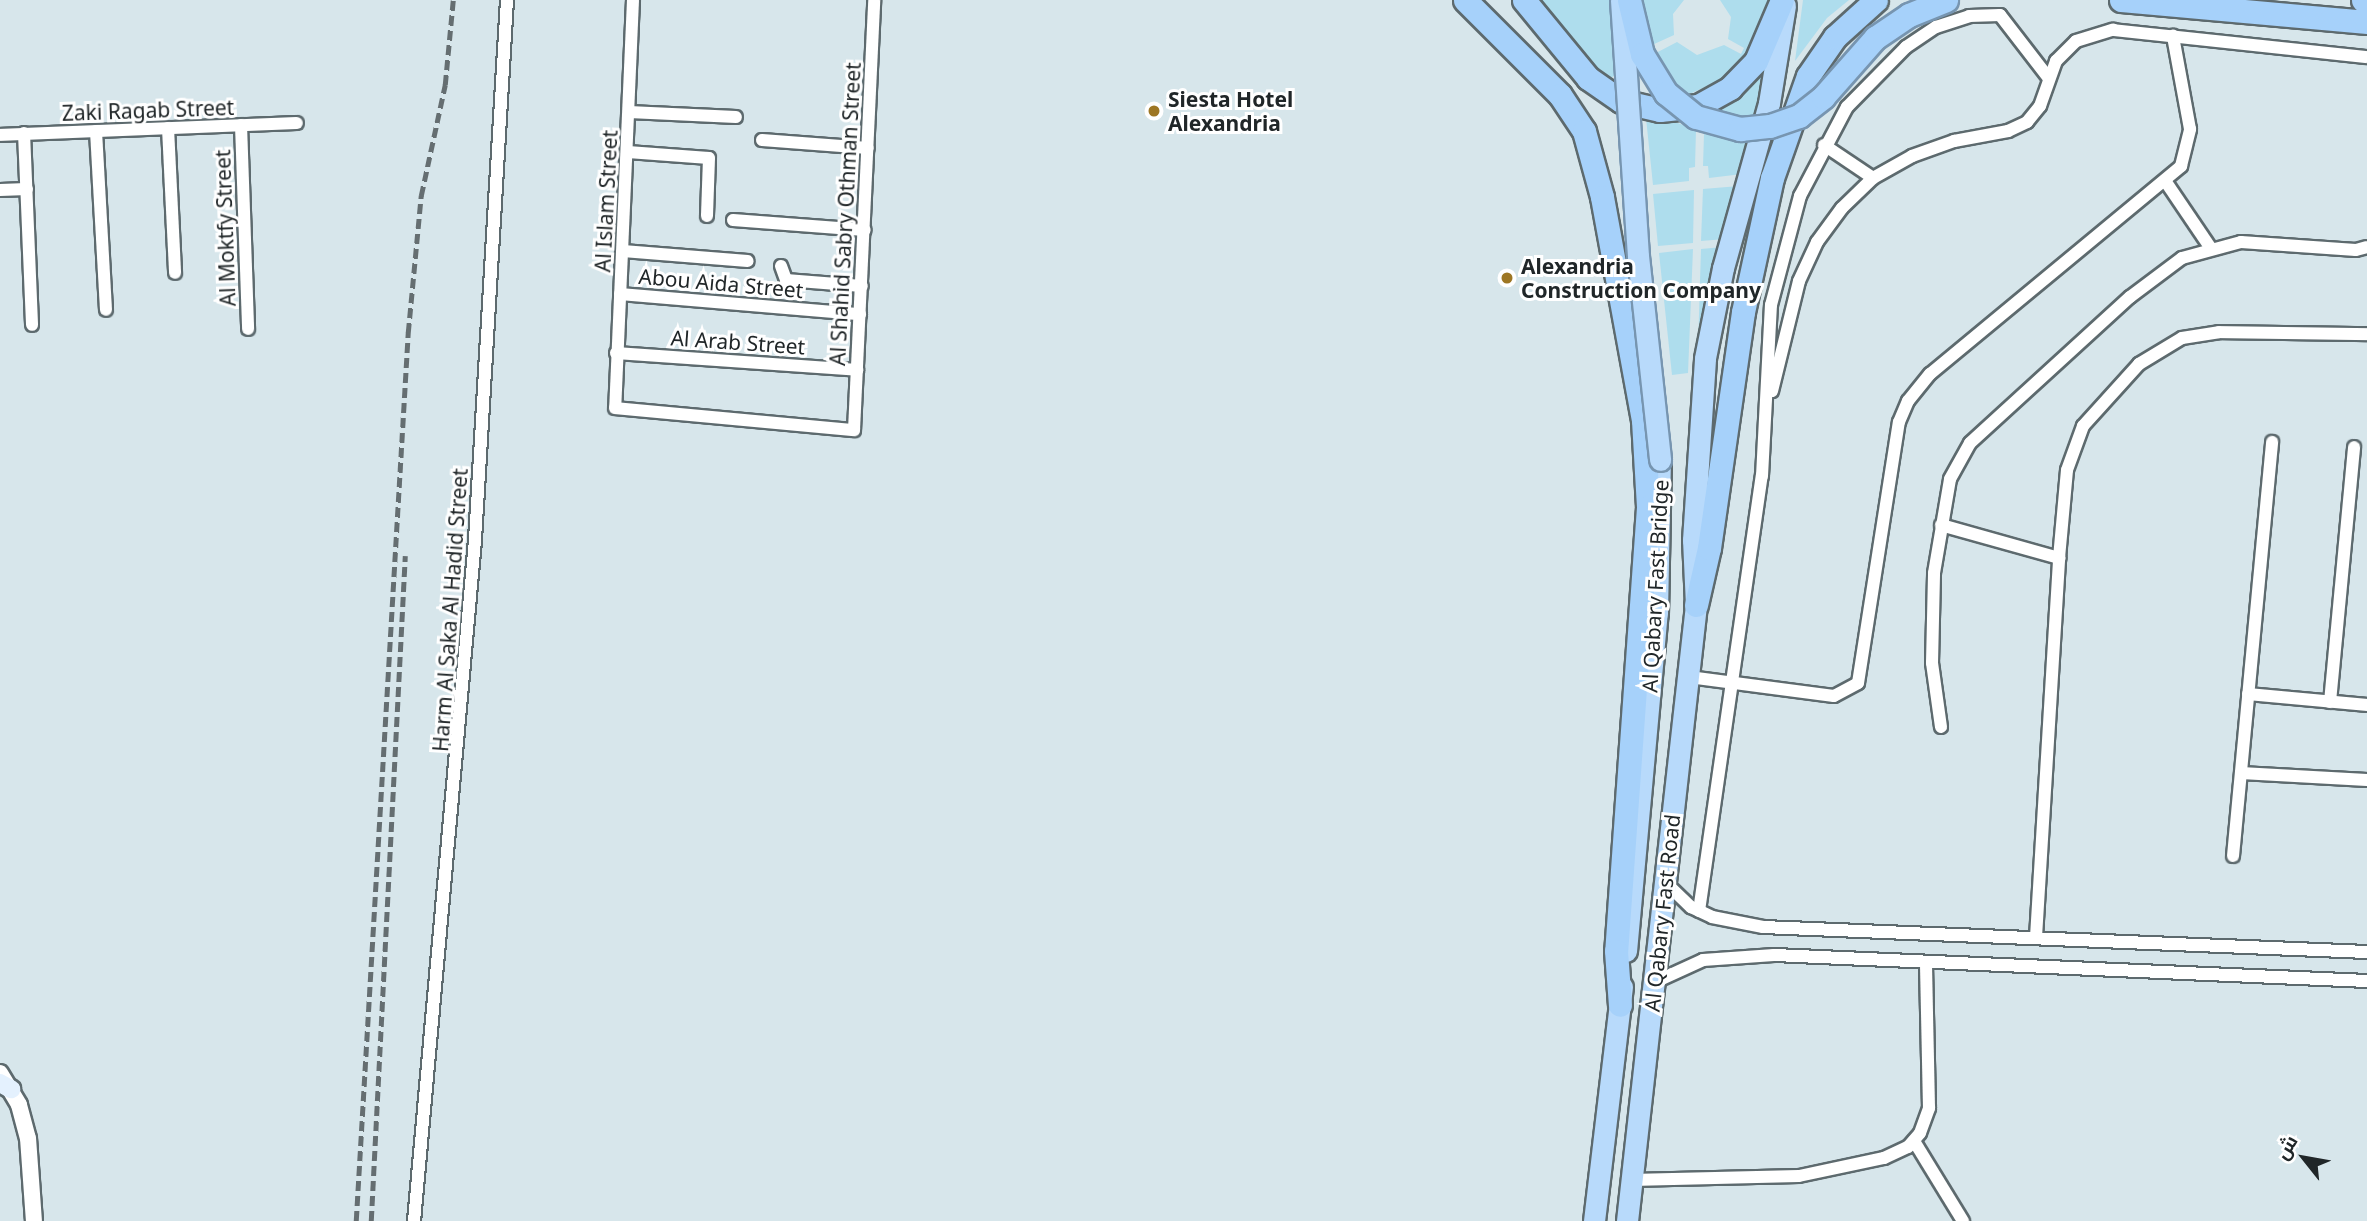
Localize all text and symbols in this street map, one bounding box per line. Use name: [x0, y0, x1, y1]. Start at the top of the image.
street label: Al Shahid Sabry Othman Street: [824, 62, 866, 366]
place label: Siesta Hotel Alexandria: [1168, 86, 1293, 136]
street label: Zaki Ragab Street: [61, 94, 235, 126]
marker: Siesta Hotel Alexandria: [1146, 103, 1162, 119]
street label: Al Islam Street: [590, 129, 622, 273]
street label: Al Moktfy Street: [210, 149, 240, 307]
place label: Alexandria Construction Company: [1521, 253, 1761, 303]
street label: Abou Aida Street: [638, 263, 804, 303]
marker: Alexandria Construction Company: [1499, 270, 1515, 286]
street label: Al Arab Street: [670, 325, 806, 359]
street label: Harm Al Saka Al Hadid Street: [428, 467, 472, 753]
street label: Al Qabary Fast Bridge: [1637, 479, 1673, 693]
street label: Al Qabary Fast Road: [1639, 813, 1685, 1013]
north arrow: [2269, 1123, 2339, 1193]
text: ش: [2269, 1130, 2303, 1164]

